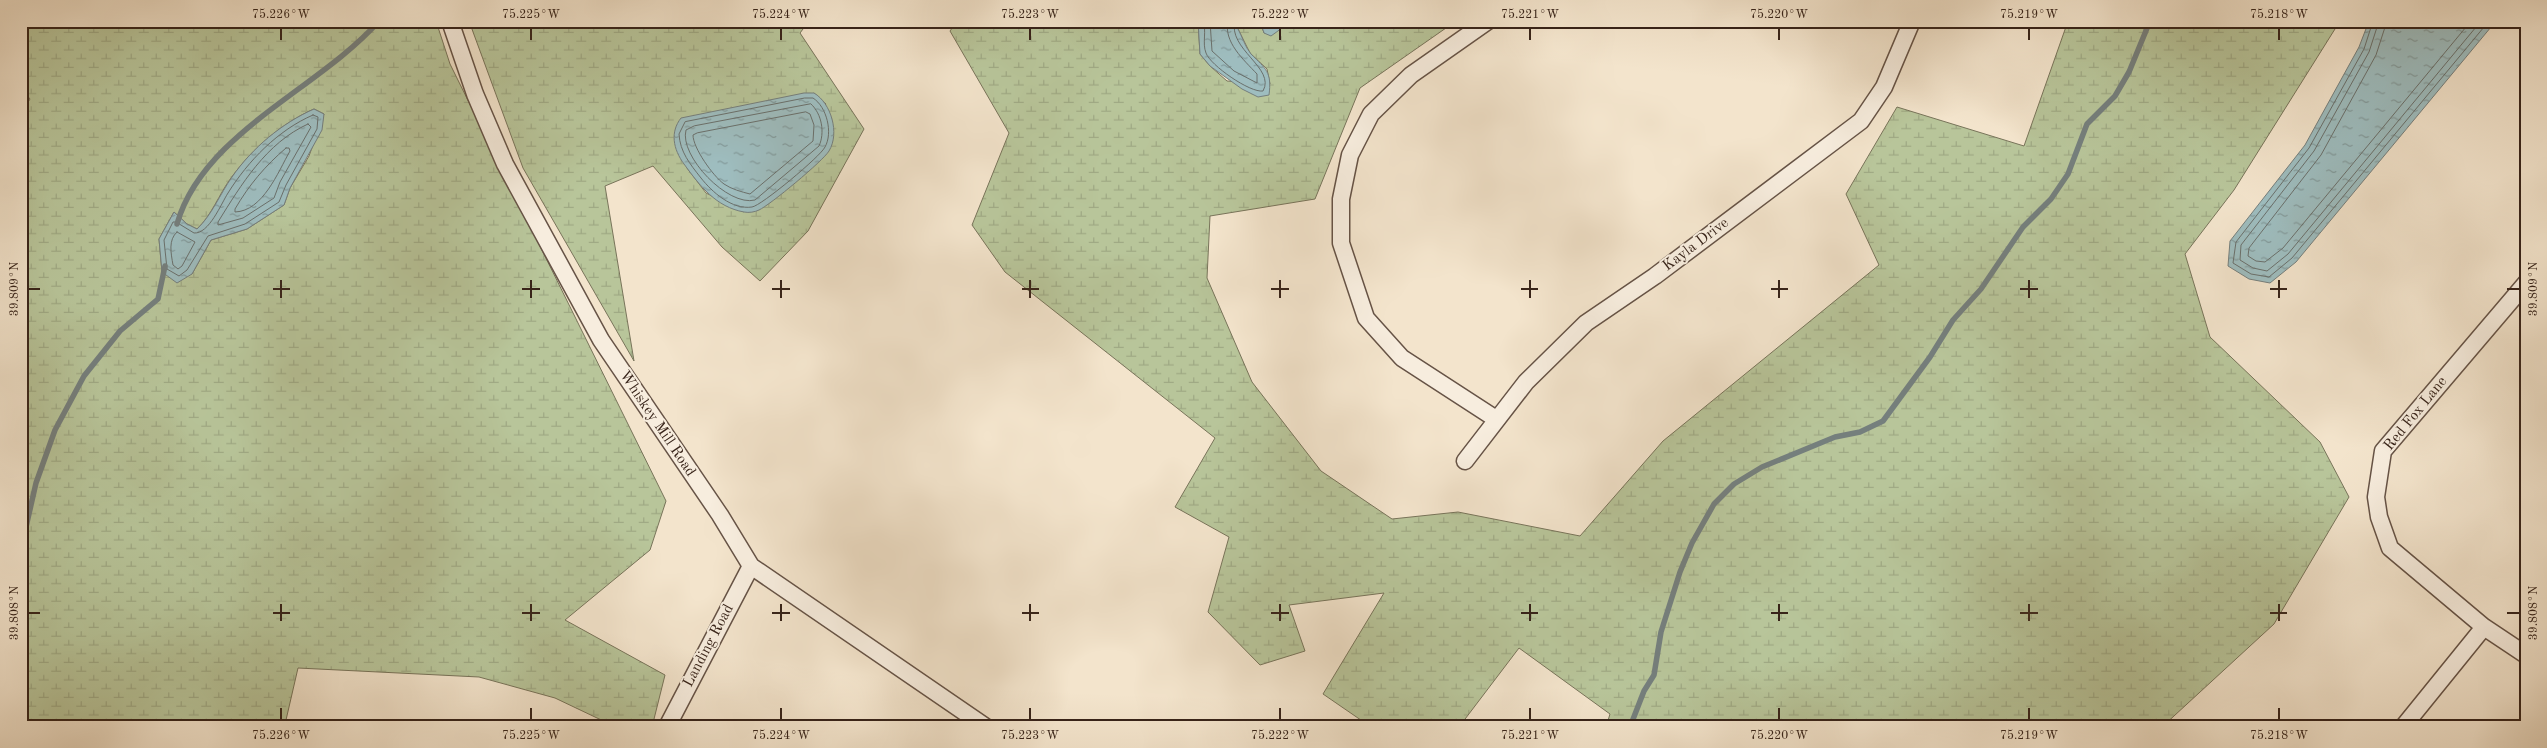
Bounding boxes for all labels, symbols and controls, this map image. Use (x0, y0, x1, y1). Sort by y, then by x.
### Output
text: 75.226°W (252, 8, 310, 21)
text: 75.225°W (502, 8, 560, 21)
text: 75.224°W (752, 8, 810, 21)
text: 75.223°W (1001, 8, 1059, 21)
text: 75.222°W (1251, 8, 1309, 21)
text: 75.221°W (1501, 8, 1559, 21)
text: 75.220°W (1750, 8, 1808, 21)
text: 75.219°W (2000, 8, 2058, 21)
text: 75.218°W (2250, 8, 2308, 21)
street label: Kayla Drive (1660, 215, 1732, 275)
text: 39.809°N (9, 262, 21, 316)
text: 39.809°N (2528, 262, 2540, 316)
street label: Whiskey Mill Road (616, 368, 698, 480)
street label: Red Fox Lane (2382, 374, 2450, 454)
text: 39.808°N (9, 586, 21, 640)
text: 39.808°N (2528, 586, 2540, 640)
street label: Landing Road (681, 602, 737, 690)
text: 75.226°W (252, 729, 310, 742)
text: 75.225°W (502, 729, 560, 742)
text: 75.224°W (752, 729, 810, 742)
text: 75.223°W (1001, 729, 1059, 742)
text: 75.222°W (1251, 729, 1309, 742)
text: 75.221°W (1501, 729, 1559, 742)
text: 75.220°W (1750, 729, 1808, 742)
text: 75.219°W (2000, 729, 2058, 742)
text: 75.218°W (2250, 729, 2308, 742)

